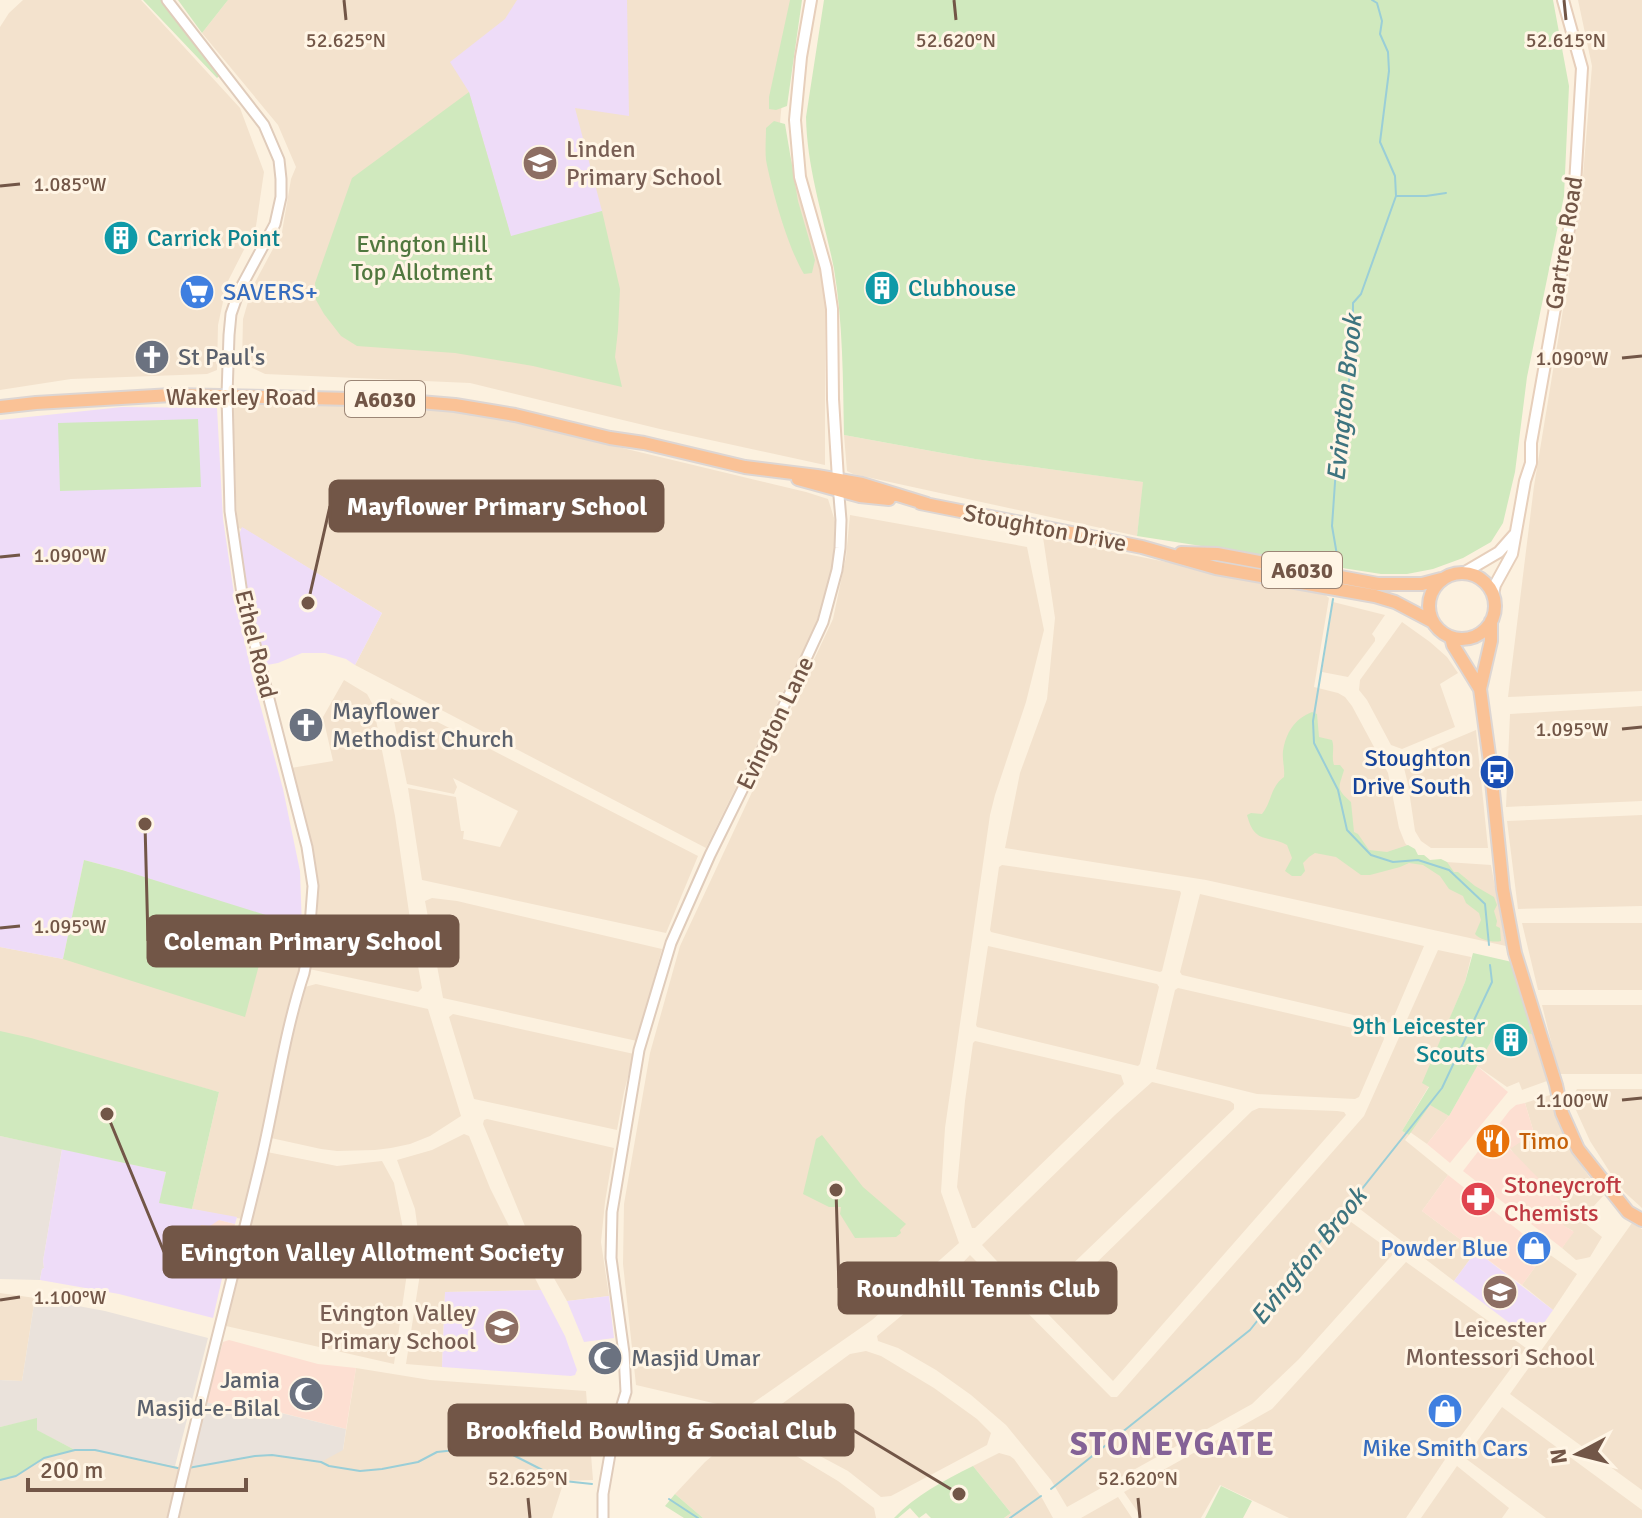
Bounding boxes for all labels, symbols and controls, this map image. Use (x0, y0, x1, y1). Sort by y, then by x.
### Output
text: 52.625°N (306, 28, 386, 53)
text: 52.620°N (916, 28, 996, 53)
text: 52.615°N (1526, 28, 1606, 53)
place label: Linden Primary School (566, 134, 722, 192)
school or university icon: Linden Primary School (521, 144, 559, 182)
text: 1.085°W (34, 172, 106, 197)
street label: Gartree Road (1539, 174, 1589, 312)
building icon: Carrick Point (102, 219, 140, 257)
place label: Carrick Point (147, 223, 280, 253)
park label: Evington Hill Top Allotment (351, 229, 493, 287)
building icon: Clubhouse (863, 269, 901, 307)
supermarket icon: SAVERS+ (178, 273, 216, 311)
place label: Clubhouse (908, 273, 1016, 303)
place label: SAVERS+ (223, 277, 318, 307)
water label: Evington Brook (1320, 311, 1370, 483)
church icon: St Paul's (133, 338, 171, 376)
place label: St Paul's (178, 342, 265, 372)
text: 1.090°W (1536, 346, 1608, 371)
road number: A6030 (345, 381, 425, 417)
street label: Wakerley Road (166, 382, 316, 412)
callout: Mayflower Primary School (330, 481, 663, 531)
text: Mayflower Primary School (347, 491, 647, 523)
street label: Stoughton Drive (961, 497, 1129, 559)
text: 1.090°W (34, 543, 106, 568)
road number: A6030 (1262, 552, 1342, 588)
street label: Ethel Road (228, 587, 284, 701)
street label: Evington Lane (730, 651, 820, 795)
place label: Mayflower Methodist Church (332, 696, 514, 754)
church icon: Mayflower Methodist Church (287, 706, 325, 744)
text: 1.095°W (1536, 717, 1608, 742)
place label: Stoughton Drive South (1352, 743, 1471, 801)
bus stop icon: Stoughton Drive South (1478, 753, 1516, 791)
text: 1.095°W (34, 914, 106, 939)
callout: Coleman Primary School (148, 916, 458, 966)
text: Coleman Primary School (164, 926, 442, 958)
place label: 9th Leicester Scouts (1352, 1011, 1485, 1069)
building icon: 9th Leicester Scouts (1492, 1021, 1530, 1059)
text: 1.100°W (1536, 1088, 1608, 1113)
restaurant icon: Timo (1474, 1122, 1512, 1160)
place label: Timo (1519, 1126, 1569, 1156)
place label: Stoneycroft Chemists (1504, 1170, 1622, 1228)
water label: Evington Brook (1244, 1180, 1375, 1332)
pharmacy icon: Stoneycroft Chemists (1459, 1180, 1497, 1218)
callout: Evington Valley Allotment Society (164, 1227, 580, 1277)
shop icon: Powder Blue (1515, 1229, 1553, 1267)
place label: Powder Blue (1380, 1233, 1508, 1263)
text: Evington Valley Allotment Society (180, 1237, 564, 1269)
callout: Roundhill Tennis Club (839, 1263, 1116, 1313)
text: Roundhill Tennis Club (856, 1273, 1100, 1305)
school or university icon: Leicester Montessori School (1481, 1273, 1519, 1311)
text: 1.100°W (34, 1285, 106, 1310)
place label: Evington Valley Primary School (319, 1298, 476, 1356)
school or university icon: Evington Valley Primary School (483, 1308, 521, 1346)
place label: Leicester Montessori School (1405, 1314, 1595, 1372)
mosque icon: Masjid Umar (586, 1339, 624, 1377)
place label: Masjid Umar (631, 1343, 761, 1373)
place label: Jamia Masjid-e-Bilal (136, 1365, 280, 1423)
mosque icon: Jamia Masjid-e-Bilal (287, 1375, 325, 1413)
shop icon: Mike Smith Cars (1426, 1392, 1464, 1430)
callout: Brookfield Bowling & Social Club (449, 1405, 853, 1455)
north arrow (1538, 1414, 1618, 1494)
text: Brookfield Bowling & Social Club (465, 1415, 837, 1447)
district label: STONEYGATE (1070, 1425, 1276, 1464)
place label: Mike Smith Cars (1362, 1433, 1528, 1463)
scale bar (28, 1442, 246, 1492)
text: N (1544, 1447, 1573, 1466)
text: 200 m (40, 1455, 103, 1485)
text: 52.625°N (488, 1466, 568, 1491)
text: 52.620°N (1098, 1466, 1178, 1491)

